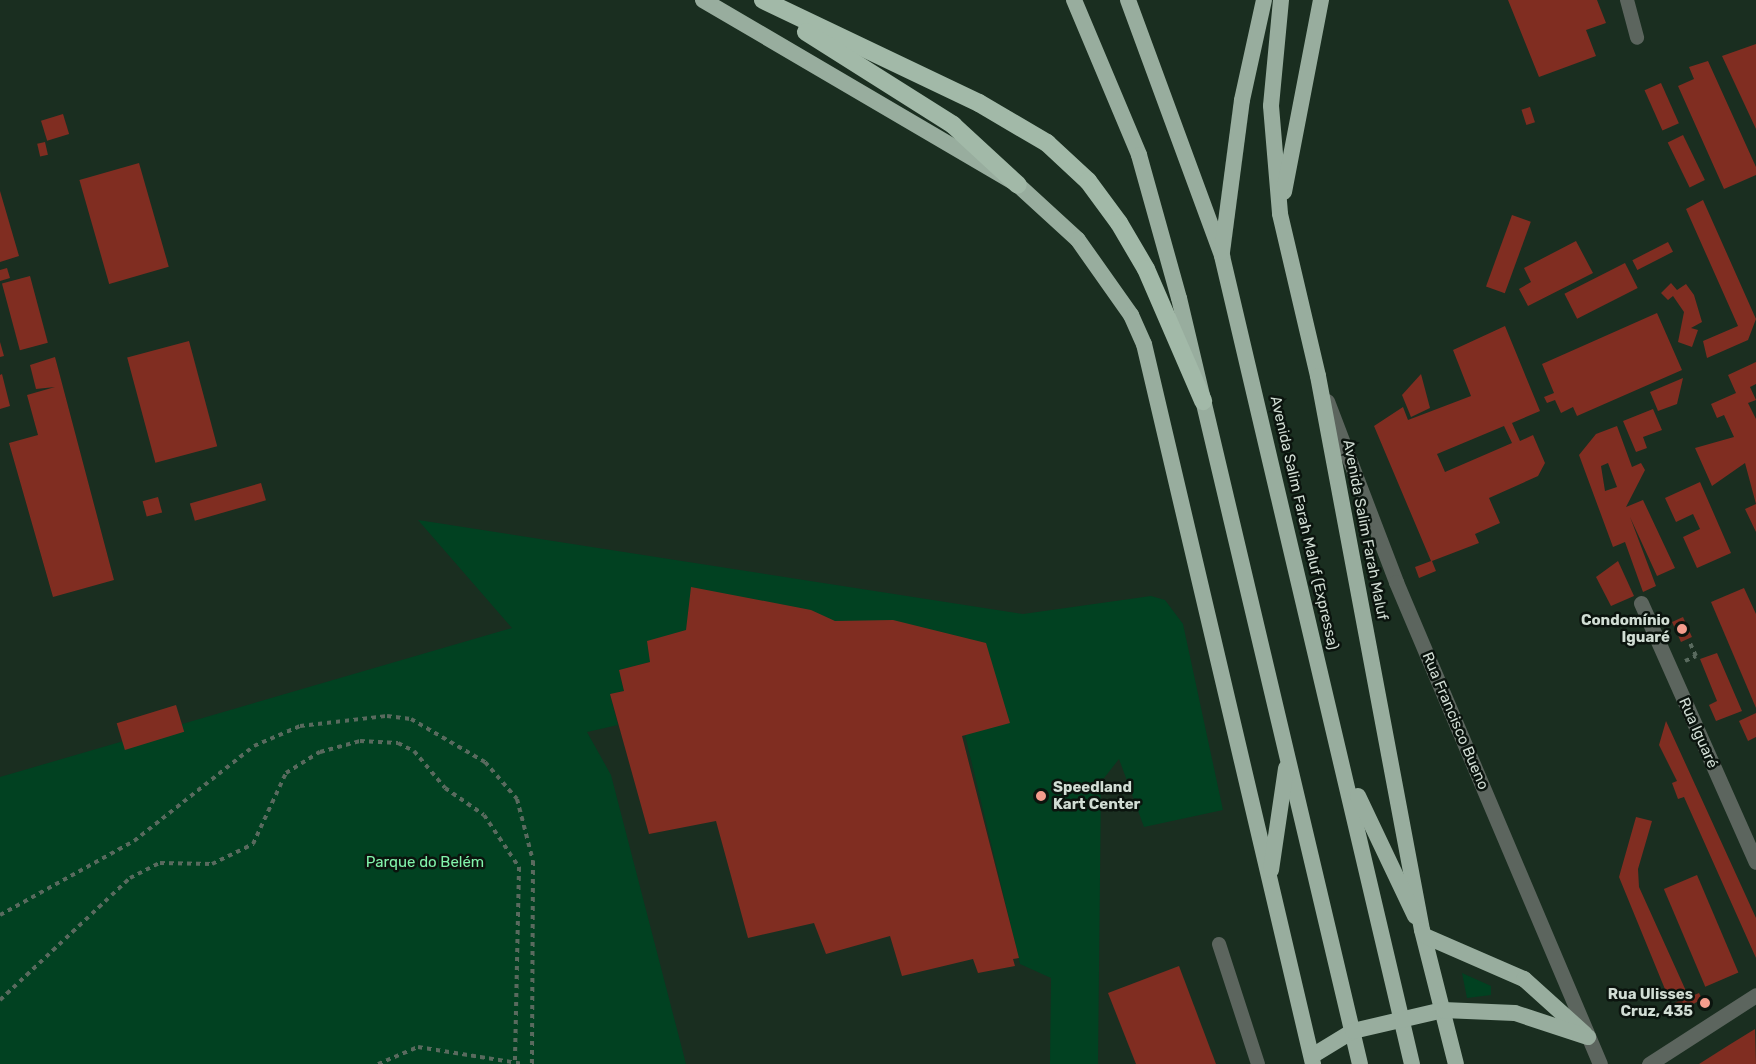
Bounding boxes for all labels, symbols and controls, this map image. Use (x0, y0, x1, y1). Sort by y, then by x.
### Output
street label: Avenida Salim Farah Maluf (Expressa) (1266, 394, 1342, 652)
street label: Avenida Salim Farah Maluf (1339, 438, 1391, 622)
place label: Condomínio Iguaré (1581, 611, 1670, 646)
marker: Condomínio Iguaré (1675, 622, 1689, 636)
street label: Rua Francisco Bueno (1418, 650, 1492, 792)
street label: Rua Iguaré (1675, 695, 1721, 771)
place label: Speedland Kart Center (1053, 778, 1140, 813)
marker: Speedland Kart Center (1034, 789, 1048, 803)
park label: Parque do Belém (366, 854, 484, 872)
place label: Rua Ulisses Cruz, 435 (1608, 985, 1693, 1020)
marker: Rua Ulisses Cruz, 435 (1698, 996, 1712, 1010)

